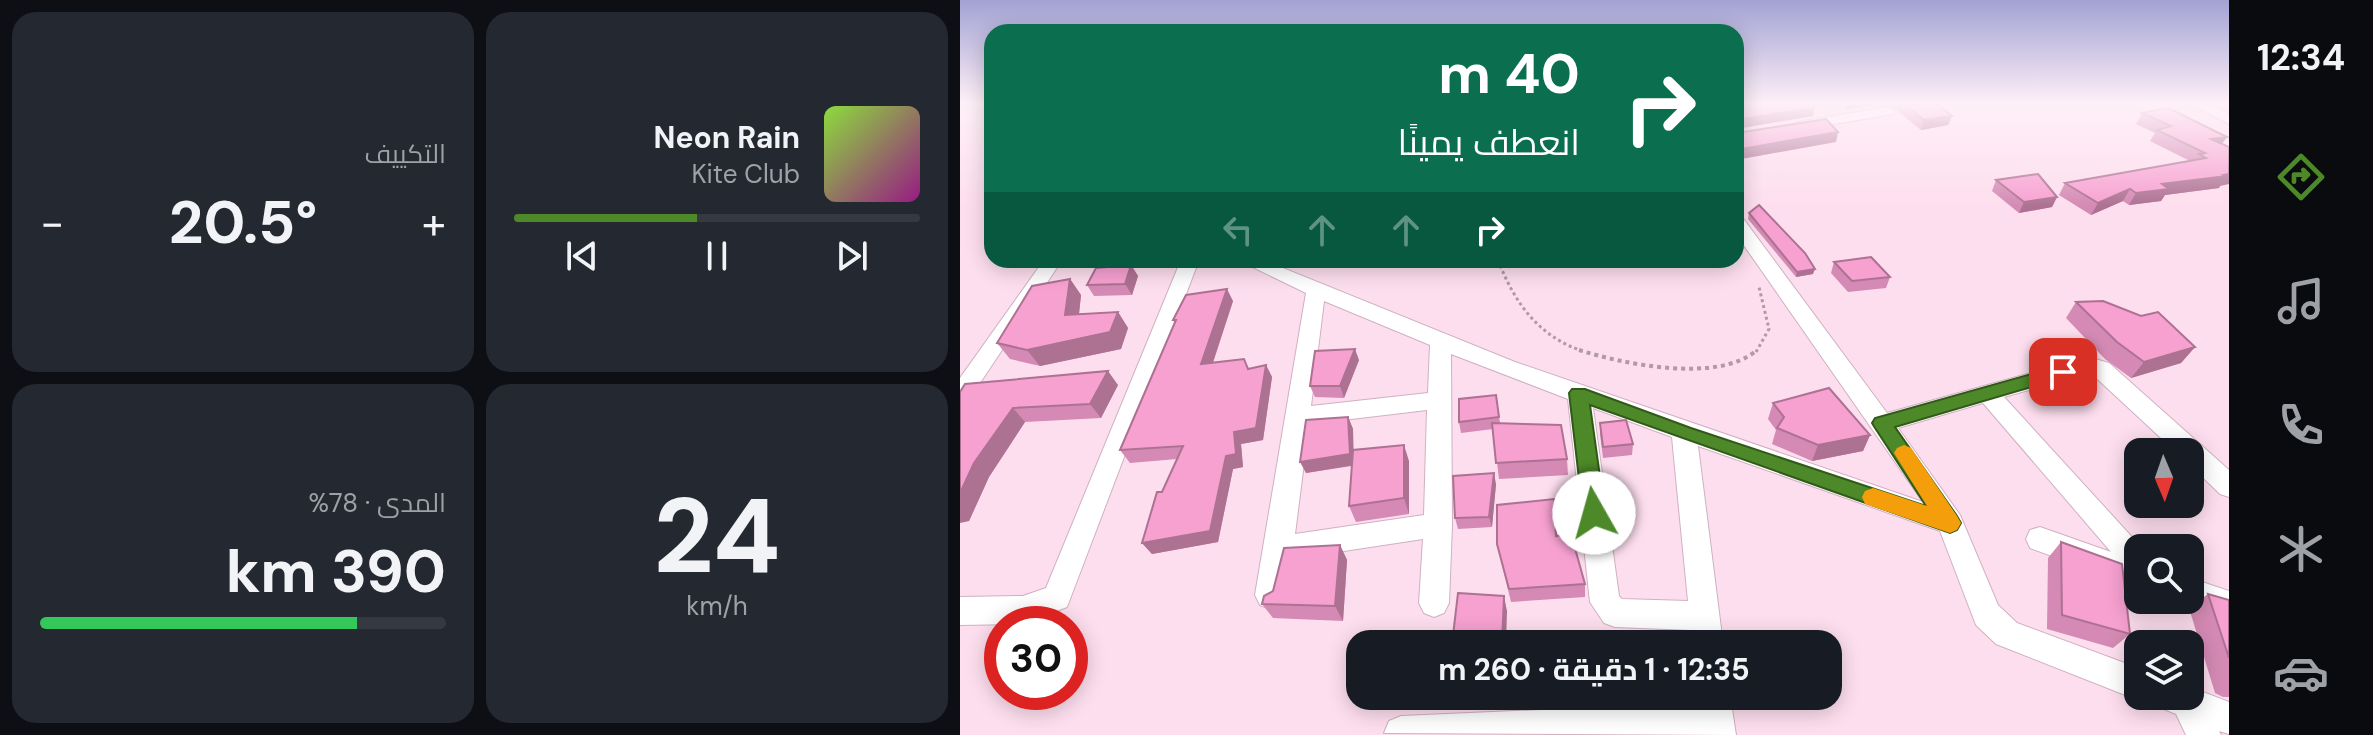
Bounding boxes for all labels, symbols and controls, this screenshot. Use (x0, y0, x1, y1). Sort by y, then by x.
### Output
text: 12:34 (2257, 34, 2345, 81)
text: 40 m (1438, 37, 1580, 110)
icon: right (1608, 56, 1712, 160)
text: Neon Rain (654, 118, 800, 157)
text: انعطف يمينًا (1398, 119, 1580, 166)
text: التكييف (364, 137, 446, 171)
icon: directions (2273, 149, 2329, 205)
text: Kite Club (691, 157, 800, 191)
text: 20.5° (169, 183, 317, 262)
text: − (40, 194, 64, 252)
text: + (422, 194, 446, 252)
icon: left (1216, 208, 1260, 252)
icon: ahead (1300, 208, 1344, 252)
icon: ahead (1384, 208, 1428, 252)
icon: right (1468, 208, 1512, 252)
icon: previous (560, 234, 604, 278)
icon: pause (695, 234, 739, 278)
icon: next (830, 234, 874, 278)
icon: music (2273, 273, 2329, 329)
pin (2029, 338, 2097, 406)
icon: arrive (2041, 350, 2085, 394)
icon: phone (2273, 397, 2329, 453)
north arrow (2124, 438, 2204, 518)
map controls (2124, 438, 2204, 710)
text: 24 (654, 469, 780, 604)
position arrow (1552, 471, 1636, 555)
text: المدى · 78% (308, 486, 446, 520)
icon: climate (2273, 521, 2329, 577)
text: 390 km (226, 532, 446, 611)
button: search (2124, 534, 2204, 614)
text: km/h (686, 589, 748, 623)
speed limit sign: 30 (984, 606, 1088, 710)
button: layers (2124, 630, 2204, 710)
icon: car (2273, 645, 2329, 701)
text: 12:35 · 1 دقيقة · 260 m (1438, 650, 1750, 689)

